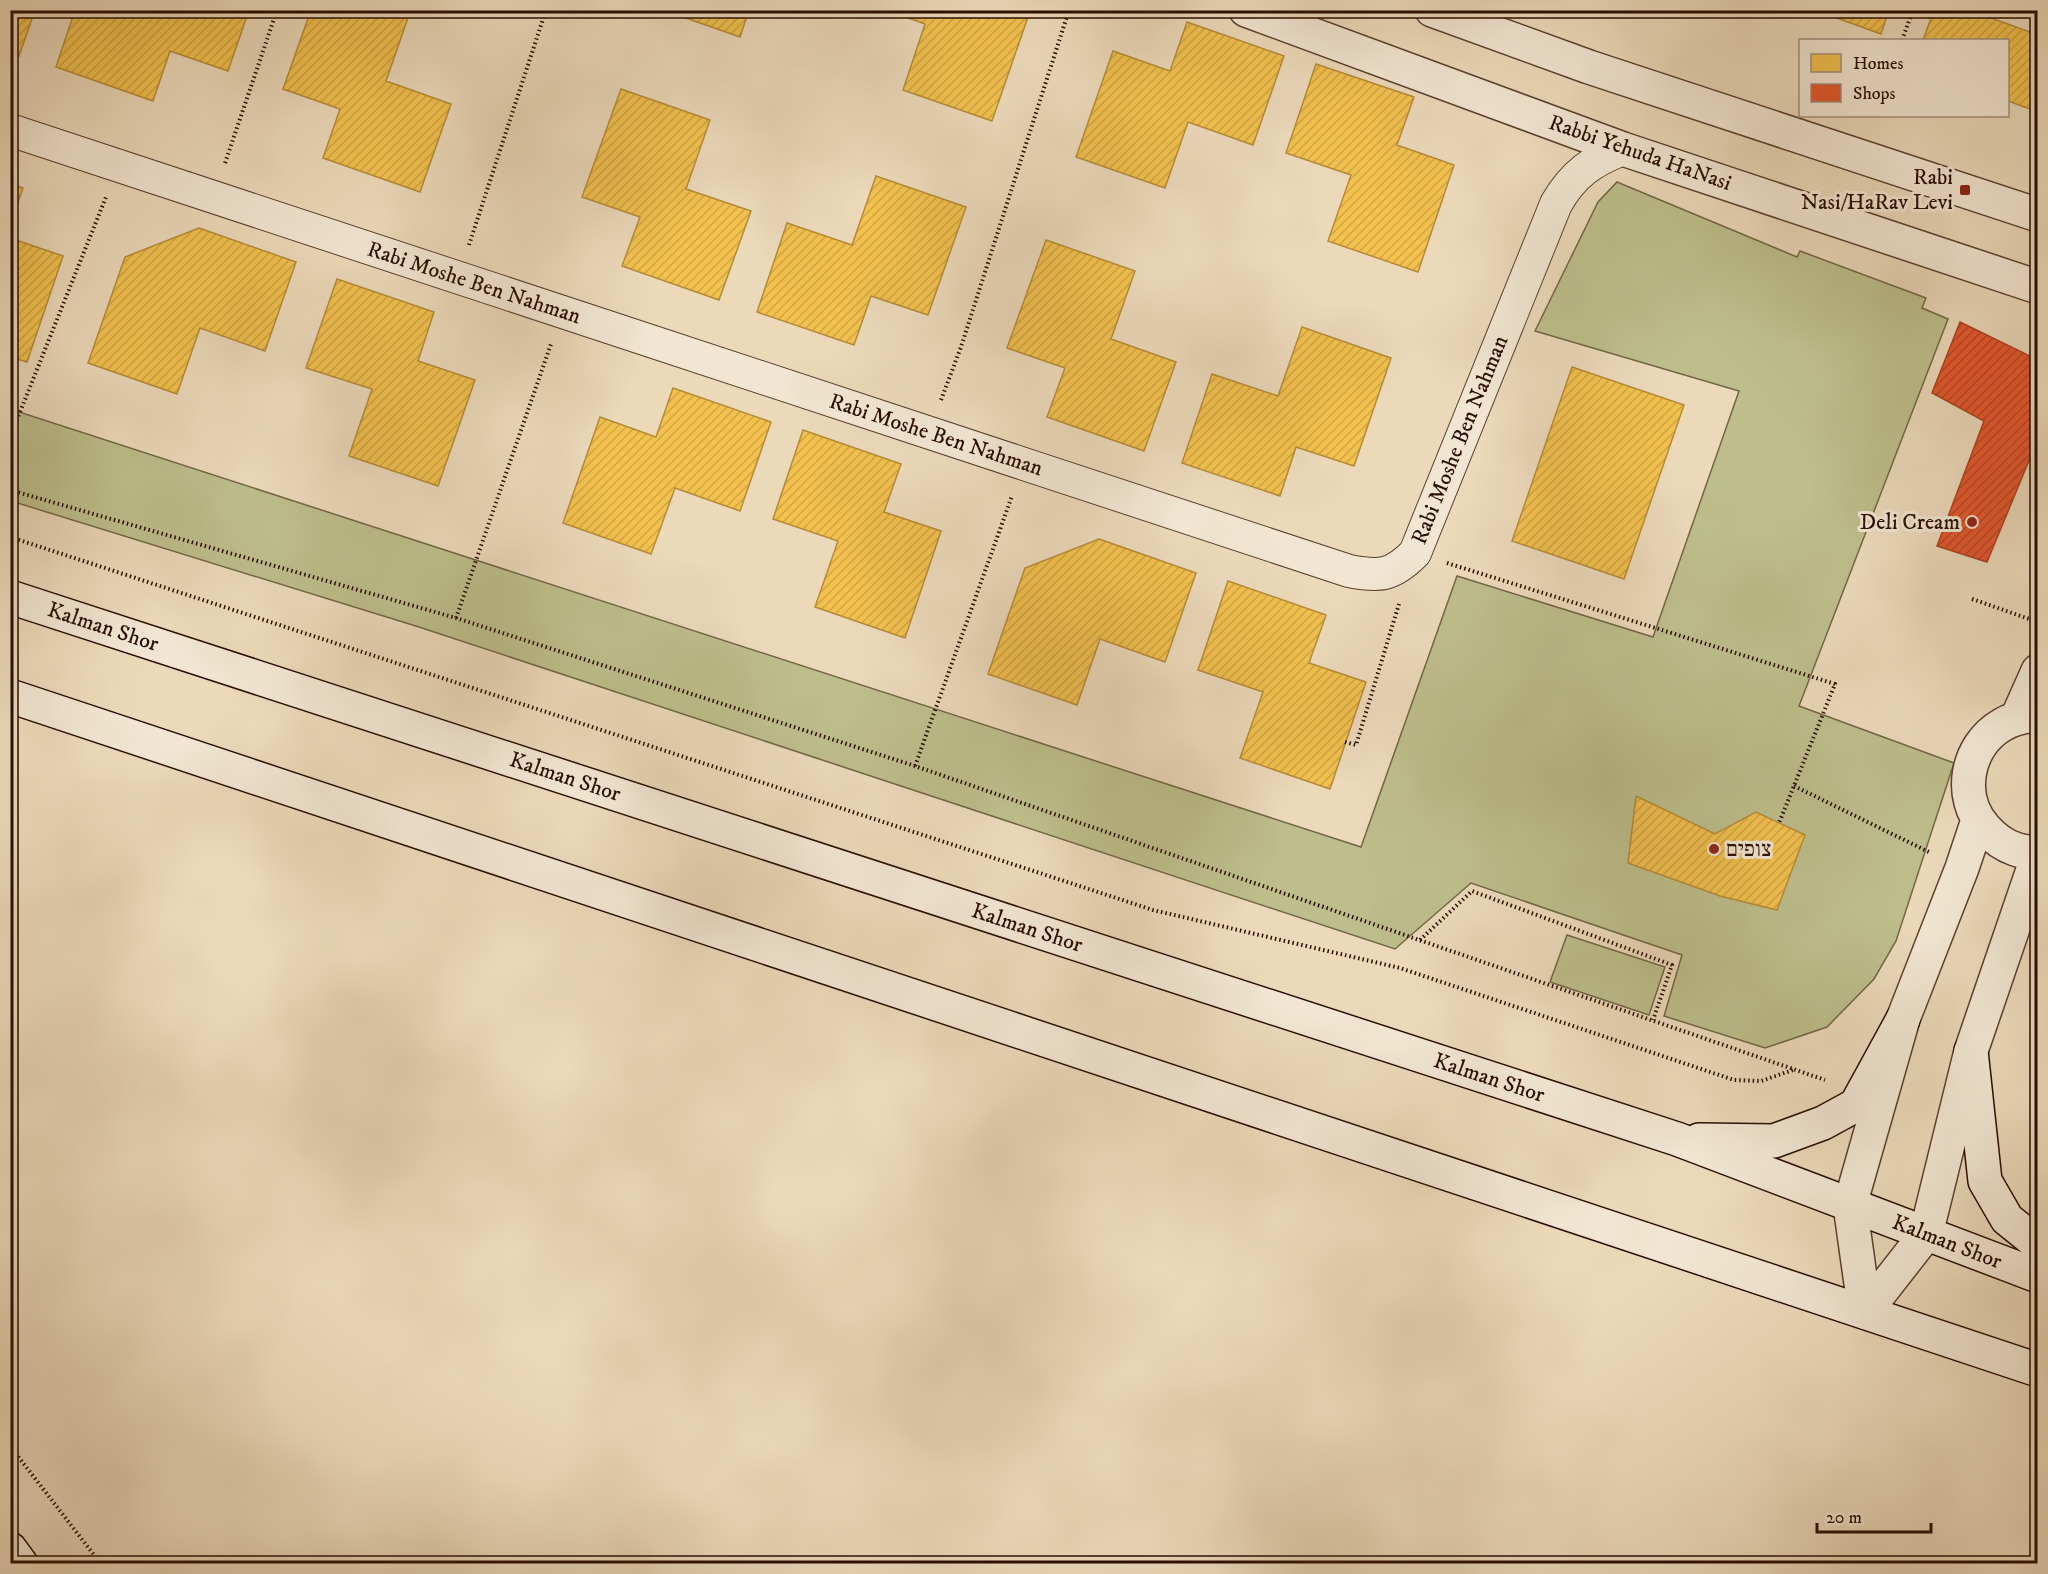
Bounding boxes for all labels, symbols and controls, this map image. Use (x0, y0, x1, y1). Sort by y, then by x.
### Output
legend (1799, 39, 2009, 117)
text: Homes (1853, 53, 1904, 75)
text: Shops (1853, 83, 1896, 105)
street label: Rabbi Yehuda HaNasi (1545, 109, 1735, 197)
place label: Rabi Nasi/HaRav Levi (1801, 164, 1953, 216)
marker: Rabi Nasi/HaRav Levi (1958, 183, 1972, 197)
street label: Rabi Moshe Ben Nahman (364, 236, 585, 330)
street label: Rabi Moshe Ben Nahman (1406, 331, 1514, 548)
street label: Rabi Moshe Ben Nahman (826, 388, 1047, 482)
place label: Deli Cream (1860, 509, 1960, 536)
marker: Deli Cream (1965, 515, 1979, 529)
street label: Kalman Shor (44, 596, 163, 658)
street label: Kalman Shor (506, 746, 625, 808)
place label: צופים (1726, 836, 1772, 863)
marker: צופים (1707, 842, 1721, 856)
street label: Kalman Shor (968, 897, 1087, 959)
street label: Kalman Shor (1430, 1047, 1549, 1109)
street label: Kalman Shor (1888, 1209, 2006, 1276)
scale bar (1817, 1496, 1931, 1534)
text: 20 m (1826, 1507, 1862, 1529)

